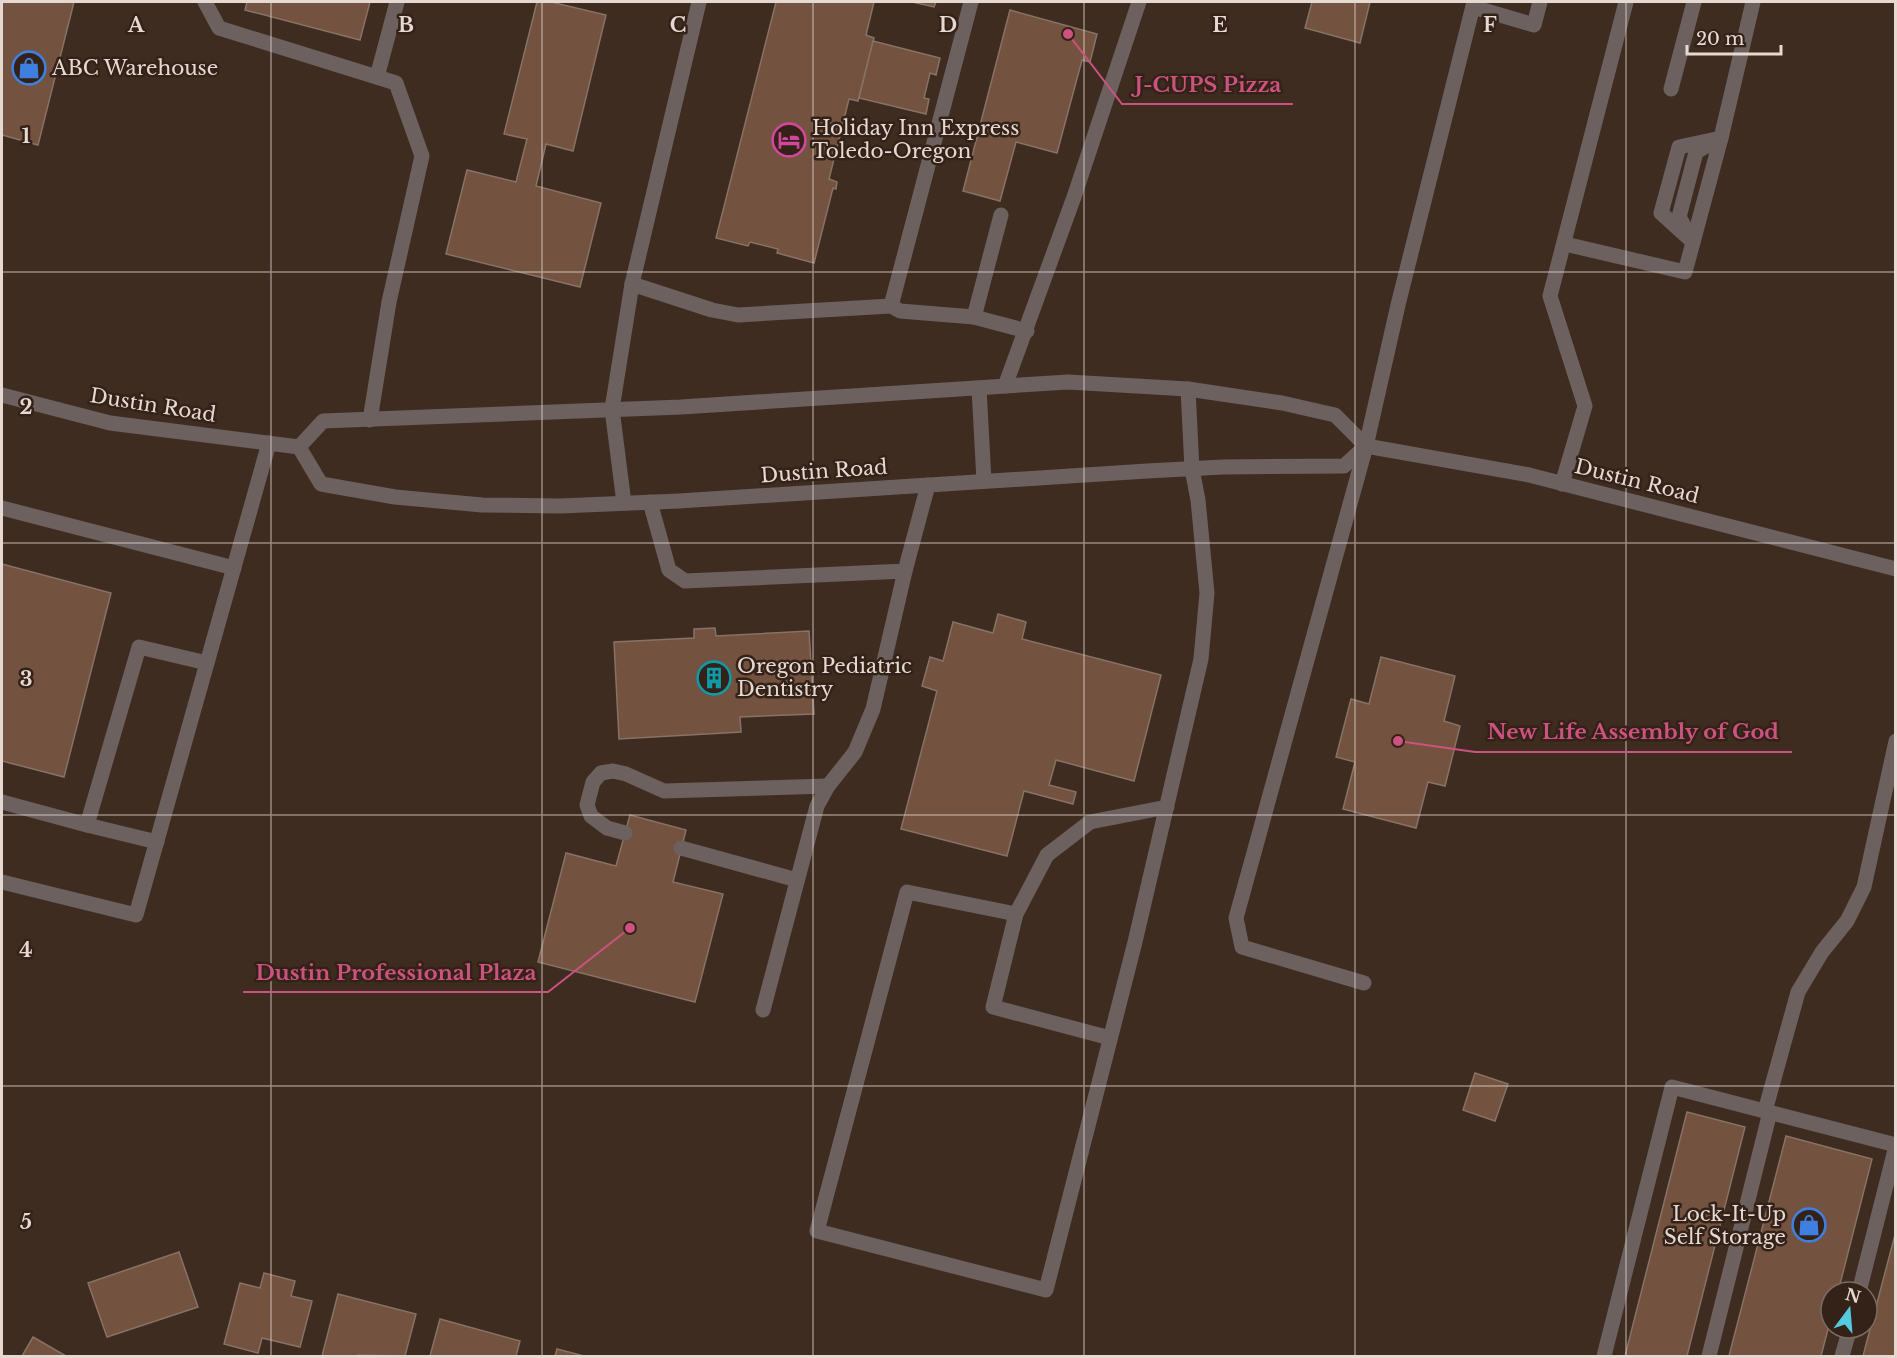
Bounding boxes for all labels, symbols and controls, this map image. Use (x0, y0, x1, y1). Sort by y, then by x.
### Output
text: A (127, 13, 145, 37)
text: B (398, 13, 414, 37)
text: C (670, 13, 686, 37)
text: D (939, 13, 957, 37)
text: E (1212, 13, 1228, 37)
text: F (1483, 13, 1497, 37)
scale bar (1687, 18, 1782, 56)
text: 20 m (1696, 28, 1744, 50)
shop icon: ABC Warehouse (11, 50, 47, 86)
place label: ABC Warehouse (51, 56, 218, 80)
callout: J-CUPS Pizza (1122, 65, 1293, 104)
text: J-CUPS Pizza (1131, 72, 1281, 98)
place label: Holiday Inn Express Toledo-Oregon (812, 116, 1019, 163)
hotel icon: Holiday Inn Express Toledo-Oregon (771, 122, 807, 158)
text: 1 (22, 124, 31, 148)
street label: Dustin Road (88, 383, 218, 427)
text: 2 (19, 395, 33, 419)
street label: Dustin Road (1572, 454, 1702, 508)
street label: Dustin Road (760, 455, 888, 487)
place label: Oregon Pediatric Dentistry (737, 654, 912, 701)
building icon: Oregon Pediatric Dentistry (696, 660, 732, 696)
text: 3 (20, 667, 32, 691)
callout: New Life Assembly of God (1475, 713, 1792, 752)
text: New Life Assembly of God (1487, 719, 1779, 745)
text: 4 (19, 938, 33, 962)
callout: Dustin Professional Plaza (243, 953, 548, 992)
text: Dustin Professional Plaza (256, 960, 536, 986)
place label: Lock-It-Up Self Storage (1664, 1202, 1786, 1249)
shop icon: Lock-It-Up Self Storage (1791, 1207, 1827, 1243)
text: 5 (20, 1210, 32, 1234)
north arrow (1819, 1280, 1879, 1340)
text: N (1843, 1284, 1863, 1307)

